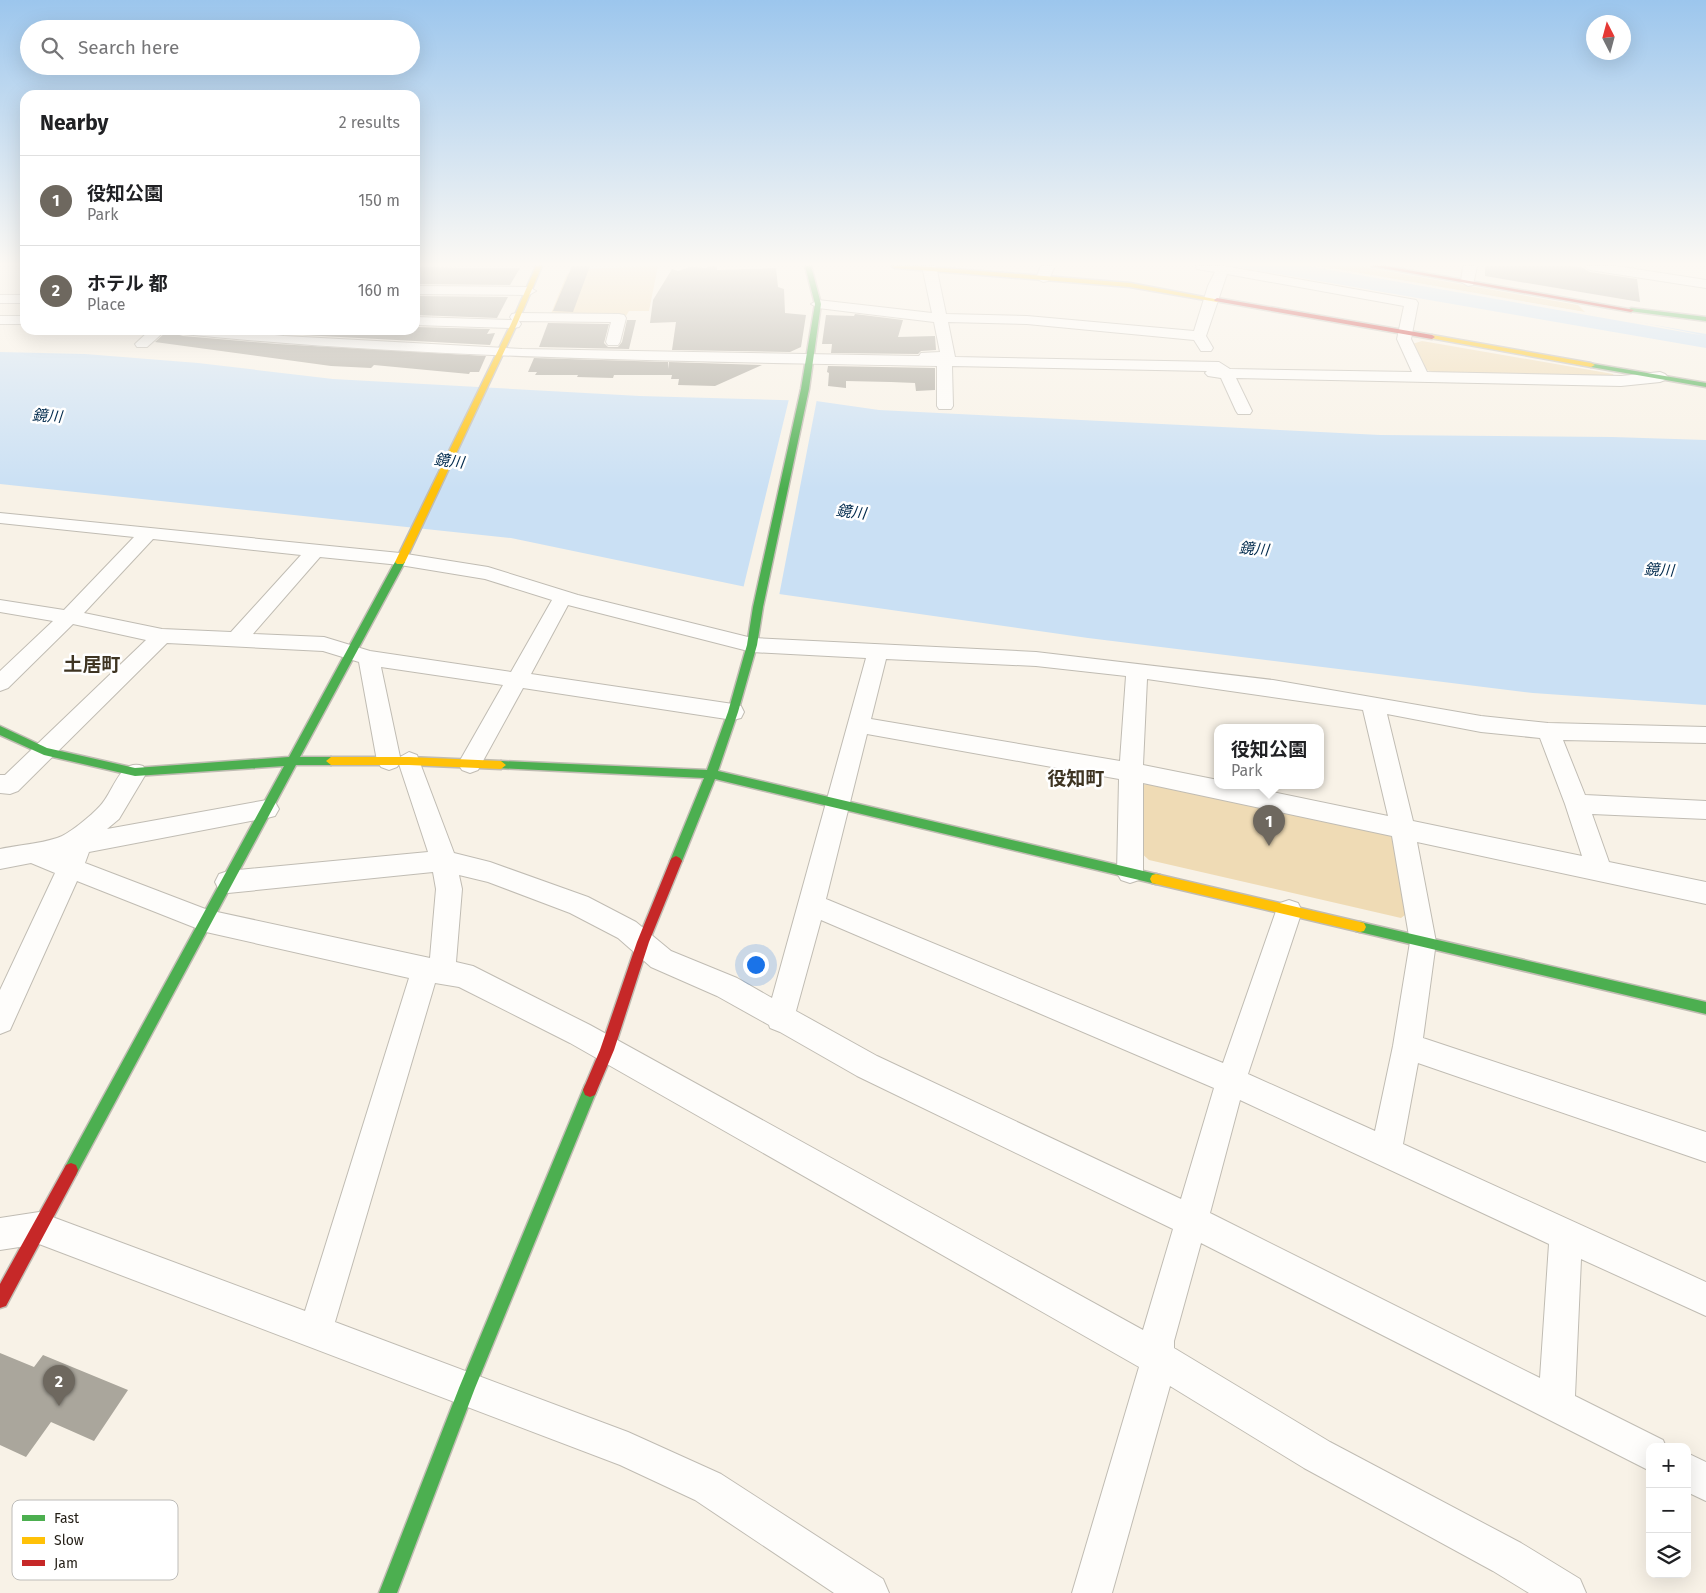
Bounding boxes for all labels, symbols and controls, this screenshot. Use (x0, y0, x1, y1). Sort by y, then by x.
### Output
north arrow (1586, 15, 1631, 60)
search box (20, 20, 420, 75)
icon: search (38, 34, 66, 62)
text: Search here (78, 36, 179, 59)
text: Nearby (40, 110, 108, 136)
text: 2 results (339, 113, 400, 132)
text: 役知公園 (87, 182, 163, 205)
text: 1 (52, 191, 60, 210)
text: 150 m (358, 191, 400, 210)
text: Park (87, 205, 119, 224)
text: ホテル 都 (87, 272, 168, 295)
text: 2 (52, 281, 60, 300)
text: 160 m (358, 281, 400, 300)
text: Place (87, 295, 126, 314)
water label: 鏡川 (31, 406, 65, 426)
water label: 鏡川 (433, 450, 467, 472)
water label: 鏡川 (835, 501, 869, 523)
water label: 鏡川 (1238, 539, 1272, 559)
water label: 鏡川 (1644, 560, 1676, 580)
district label: 土居町 (63, 653, 121, 676)
popup (1214, 724, 1324, 789)
text: 役知公園 (1231, 738, 1307, 761)
text: Park (1231, 761, 1262, 780)
district label: 役知町 (1047, 767, 1105, 790)
pin: 1 (1253, 805, 1285, 846)
your location (743, 952, 769, 978)
pin: 2 (43, 1365, 75, 1406)
map controls (1646, 1443, 1691, 1578)
button: + (1646, 1443, 1691, 1488)
button: − (1646, 1488, 1691, 1533)
legend (12, 1500, 178, 1580)
text: Fast (54, 1510, 80, 1527)
text: Slow (54, 1532, 84, 1549)
button: layers (1646, 1533, 1691, 1578)
text: Jam (54, 1555, 78, 1572)

